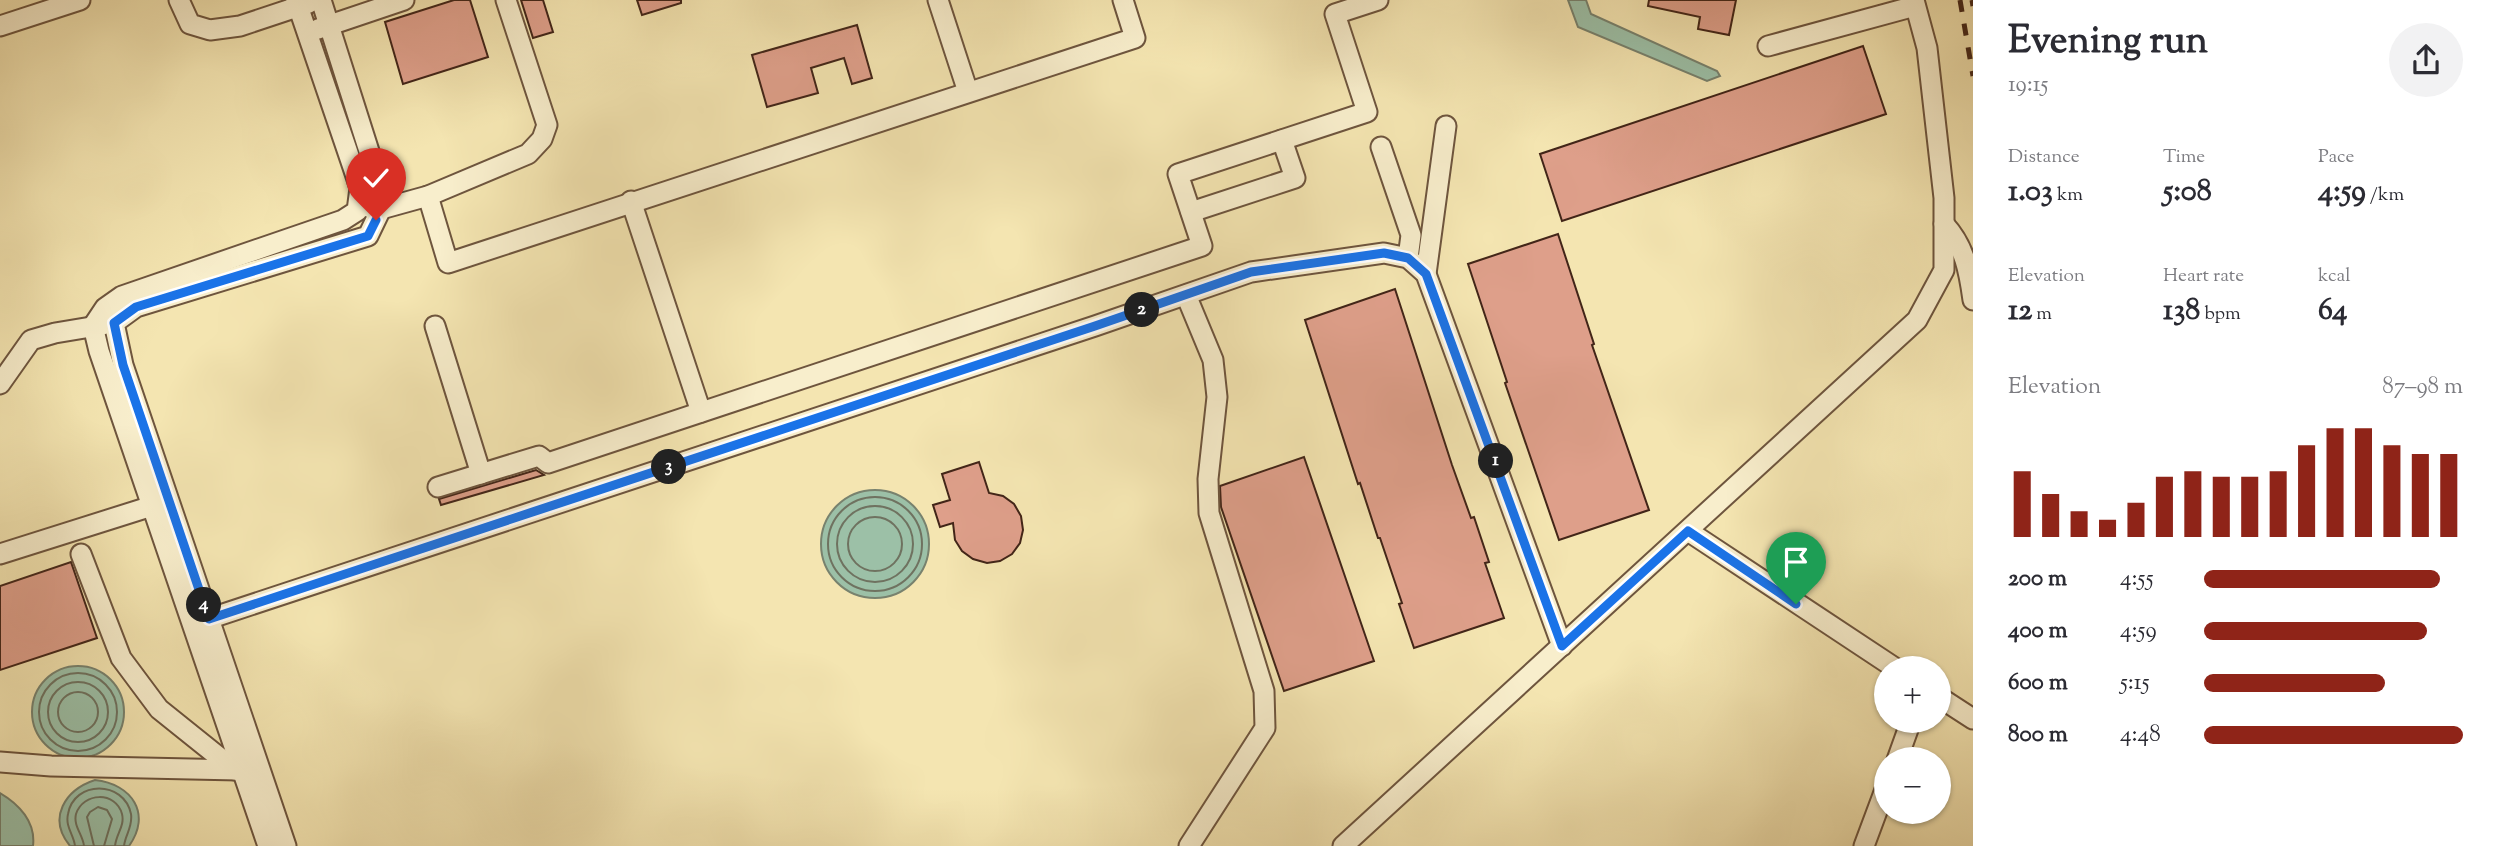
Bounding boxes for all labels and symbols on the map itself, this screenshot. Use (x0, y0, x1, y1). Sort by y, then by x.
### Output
pin (346, 148, 406, 220)
pin: 2 (1124, 292, 1160, 328)
pin: 1 (1478, 444, 1514, 478)
pin: 3 (652, 449, 686, 484)
pin (1766, 532, 1826, 604)
pin: 4 (186, 588, 222, 622)

